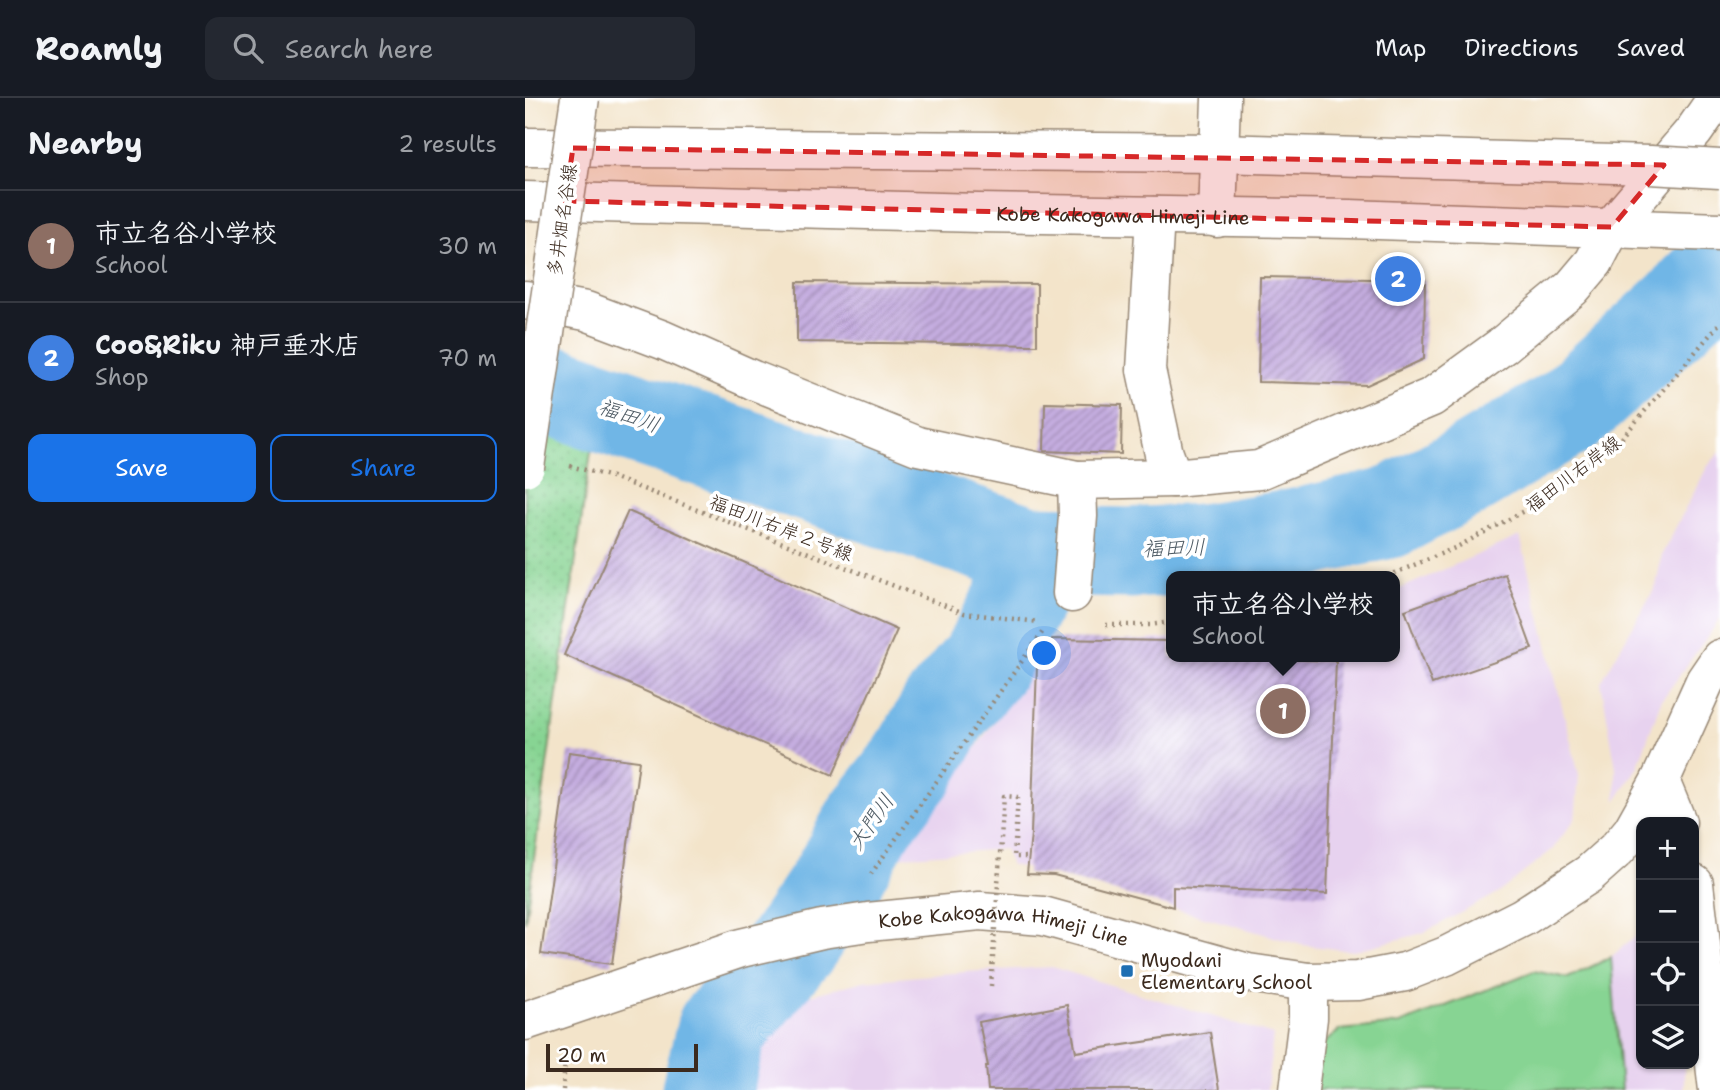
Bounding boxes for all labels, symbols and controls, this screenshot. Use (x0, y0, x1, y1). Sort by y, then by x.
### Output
search box (205, 17, 695, 80)
text: Roamly (35, 26, 163, 71)
icon: search (229, 29, 267, 67)
text: Search here (285, 31, 433, 66)
text: Map (1375, 32, 1426, 64)
text: Directions (1464, 32, 1579, 64)
text: Saved (1617, 32, 1685, 64)
text: Nearby (28, 123, 143, 164)
text: 2 results (398, 129, 497, 159)
street label: 多井畑名谷線 (542, 162, 582, 278)
street label: Kobe Kakogawa Himeji Line (996, 201, 1250, 230)
text: 市立名谷小学校 (95, 215, 277, 250)
text: 1 (46, 231, 56, 261)
text: 30 m (438, 231, 497, 261)
text: School (95, 250, 167, 280)
pin: 2 (1375, 253, 1421, 305)
text: Coo&Riku 神戸垂水店 (95, 327, 361, 362)
text: 2 (43, 343, 59, 373)
text: 70 m (438, 343, 497, 373)
text: Shop (95, 362, 149, 392)
water label: 福田川 (595, 393, 663, 439)
street label: 福田川右岸線 (1520, 430, 1626, 518)
button: Save (28, 434, 256, 502)
button: Share (270, 434, 497, 502)
street label: 福田川右岸２号線 (706, 489, 856, 567)
water label: 福田川 (1142, 533, 1206, 563)
popup (1166, 571, 1400, 662)
text: 市立名谷小学校 (1192, 586, 1374, 621)
text: School (1192, 621, 1264, 651)
your location (1027, 636, 1061, 670)
pin: 1 (1260, 685, 1306, 737)
water label: 大門川 (841, 788, 901, 856)
map controls (1636, 817, 1699, 1069)
button: + (1636, 817, 1699, 880)
button: − (1636, 880, 1699, 943)
street label: Kobe Kakogawa Himeji Line (877, 898, 1131, 952)
button: locate (1636, 943, 1699, 1006)
place label: Myodani Elementary School (1141, 948, 1312, 995)
marker: Myodani Elementary School (1119, 963, 1135, 979)
button: layers (1636, 1006, 1699, 1069)
scale bar (546, 1041, 698, 1073)
text: 20 m (557, 1043, 606, 1068)

